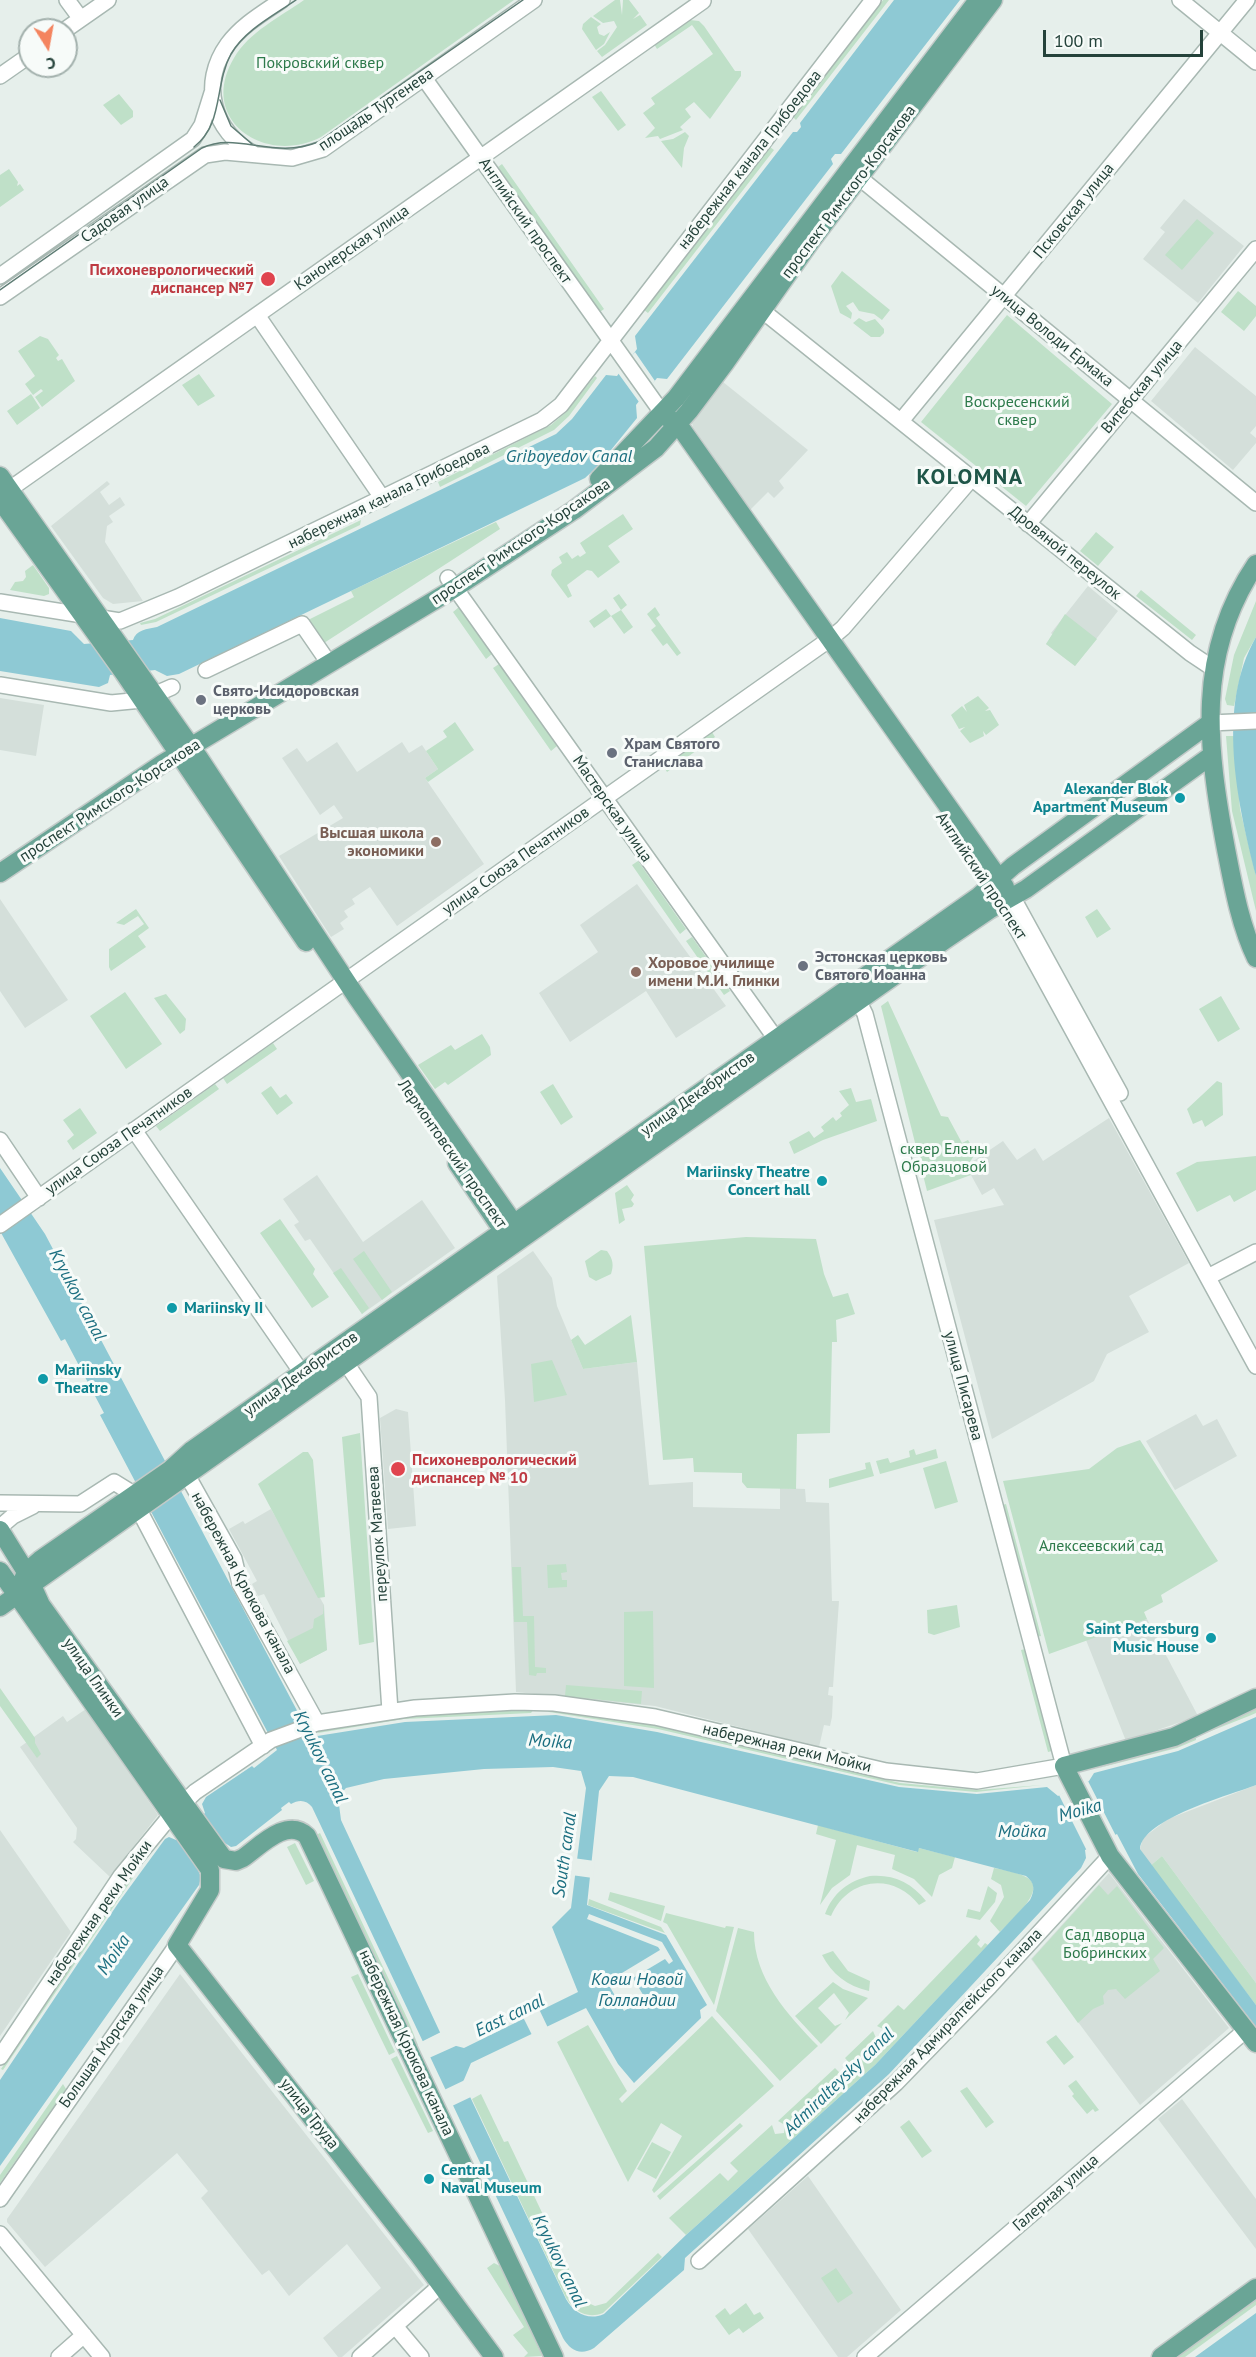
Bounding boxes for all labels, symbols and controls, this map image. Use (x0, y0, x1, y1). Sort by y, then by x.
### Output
north arrow (18, 18, 78, 78)
scale bar (1046, 18, 1206, 56)
text: 100 m (1054, 29, 1103, 52)
text: С (45, 53, 57, 74)
park label: Покровский сквер (256, 53, 384, 73)
street label: площадь Тургенева (315, 64, 437, 156)
street label: набережная канала Грибоедова (674, 67, 826, 253)
street label: проспект Римского-Корсакова (778, 102, 920, 282)
street label: Английский проспект (474, 154, 576, 288)
street label: Псковская улица (1030, 159, 1118, 263)
street label: Садовая улица (77, 173, 173, 247)
street label: Канонерская улица (291, 201, 413, 295)
place label: Психоневрологический диспансер №7 (89, 260, 254, 298)
marker: Психоневрологический диспансер №7 (259, 270, 277, 288)
street label: улица Володи Ермака (987, 281, 1117, 391)
street label: Витебская улица (1097, 336, 1187, 438)
park label: Воскресенский сквер (964, 392, 1070, 430)
street label: набережная канала Грибоедова (285, 439, 493, 553)
water label: Griboyedov Canal (506, 446, 632, 468)
district label: KOLOMNA (916, 465, 1024, 491)
street label: проспект Римского-Корсакова (428, 475, 614, 609)
street label: Дровяной переулок (1005, 502, 1125, 604)
place label: Свято-Исидоровская церковь (213, 681, 359, 719)
marker: Свято-Исидоровская церковь (194, 693, 208, 707)
place label: Храм Святого Станислава (624, 734, 720, 772)
street label: проспект Римского-Корсакова (16, 735, 204, 867)
marker: Храм Святого Станислава (605, 746, 619, 760)
street label: Мастерская улица (568, 752, 656, 866)
place label: Alexander Blok Apartment Museum (1033, 779, 1168, 817)
marker: Alexander Blok Apartment Museum (1173, 791, 1187, 805)
street label: улица Союза Печатников (439, 803, 593, 919)
street label: Английский проспект (931, 809, 1031, 943)
place label: Высшая школа экономики (320, 823, 424, 861)
marker: Высшая школа экономики (429, 835, 443, 849)
place label: Эстонская церковь Святого Иоанна (815, 947, 947, 985)
place label: Хоровое училище имени М.И. Глинки (648, 953, 780, 991)
marker: Эстонская церковь Святого Иоанна (796, 959, 810, 973)
marker: Хоровое училище имени М.И. Глинки (629, 965, 643, 979)
street label: улица Декабристов (637, 1048, 759, 1140)
street label: Лермонтовский проспект (393, 1076, 511, 1232)
street label: улица Союза Печатников (42, 1083, 196, 1199)
park label: сквер Елены Образцовой (900, 1139, 988, 1177)
place label: Mariinsky Theatre Concert hall (687, 1162, 810, 1200)
marker: Mariinsky Theatre Concert hall (815, 1174, 829, 1188)
water label: Kryukov canal (44, 1245, 110, 1345)
place label: Mariinsky II (184, 1298, 263, 1318)
marker: Mariinsky II (165, 1301, 179, 1315)
street label: улица Декабристов (240, 1328, 362, 1420)
street label: улица Писарева (939, 1329, 987, 1443)
place label: Mariinsky Theatre (55, 1360, 121, 1398)
marker: Mariinsky Theatre (36, 1372, 50, 1386)
place label: Психоневрологический диспансер № 10 (412, 1450, 577, 1488)
marker: Психоневрологический диспансер № 10 (389, 1460, 407, 1478)
street label: переулок Матвеева (364, 1466, 392, 1602)
street label: набережная Крюкова канала (187, 1489, 299, 1677)
park label: Алексеевский сад (1039, 1536, 1163, 1556)
place label: Saint Petersburg Music House (1086, 1619, 1199, 1657)
marker: Saint Petersburg Music House (1204, 1631, 1218, 1645)
street label: улица Глинки (59, 1635, 127, 1721)
water label: Kryukov canal (288, 1707, 352, 1807)
street label: набережная реки Мойки (701, 1719, 873, 1777)
water label: Moika (528, 1730, 572, 1754)
water label: Moika (1056, 1795, 1104, 1827)
water label: South canal (548, 1811, 582, 1899)
water label: Мойка (998, 1821, 1046, 1843)
street label: набережная реки Мойки (42, 1837, 156, 1989)
street label: набережная Адмиралтейского канала (850, 1925, 1046, 2127)
park label: Сад дворца Бобринских (1063, 1925, 1147, 1963)
water label: Moika (93, 1931, 135, 1979)
street label: набережная Крюкова канала (354, 1947, 458, 2139)
street label: Большая Морская улица (55, 1962, 169, 2112)
water label: Ковш Новой Голландии (591, 1969, 683, 2012)
water label: East canal (472, 1990, 548, 2042)
water label: Admiralteysky canal (779, 2024, 899, 2140)
street label: улица Труда (275, 2075, 343, 2153)
street label: Галерная улица (1009, 2151, 1103, 2235)
place label: Central Naval Museum (441, 2160, 542, 2198)
marker: Central Naval Museum (422, 2172, 436, 2186)
water label: Kryukov canal (527, 2211, 591, 2311)

